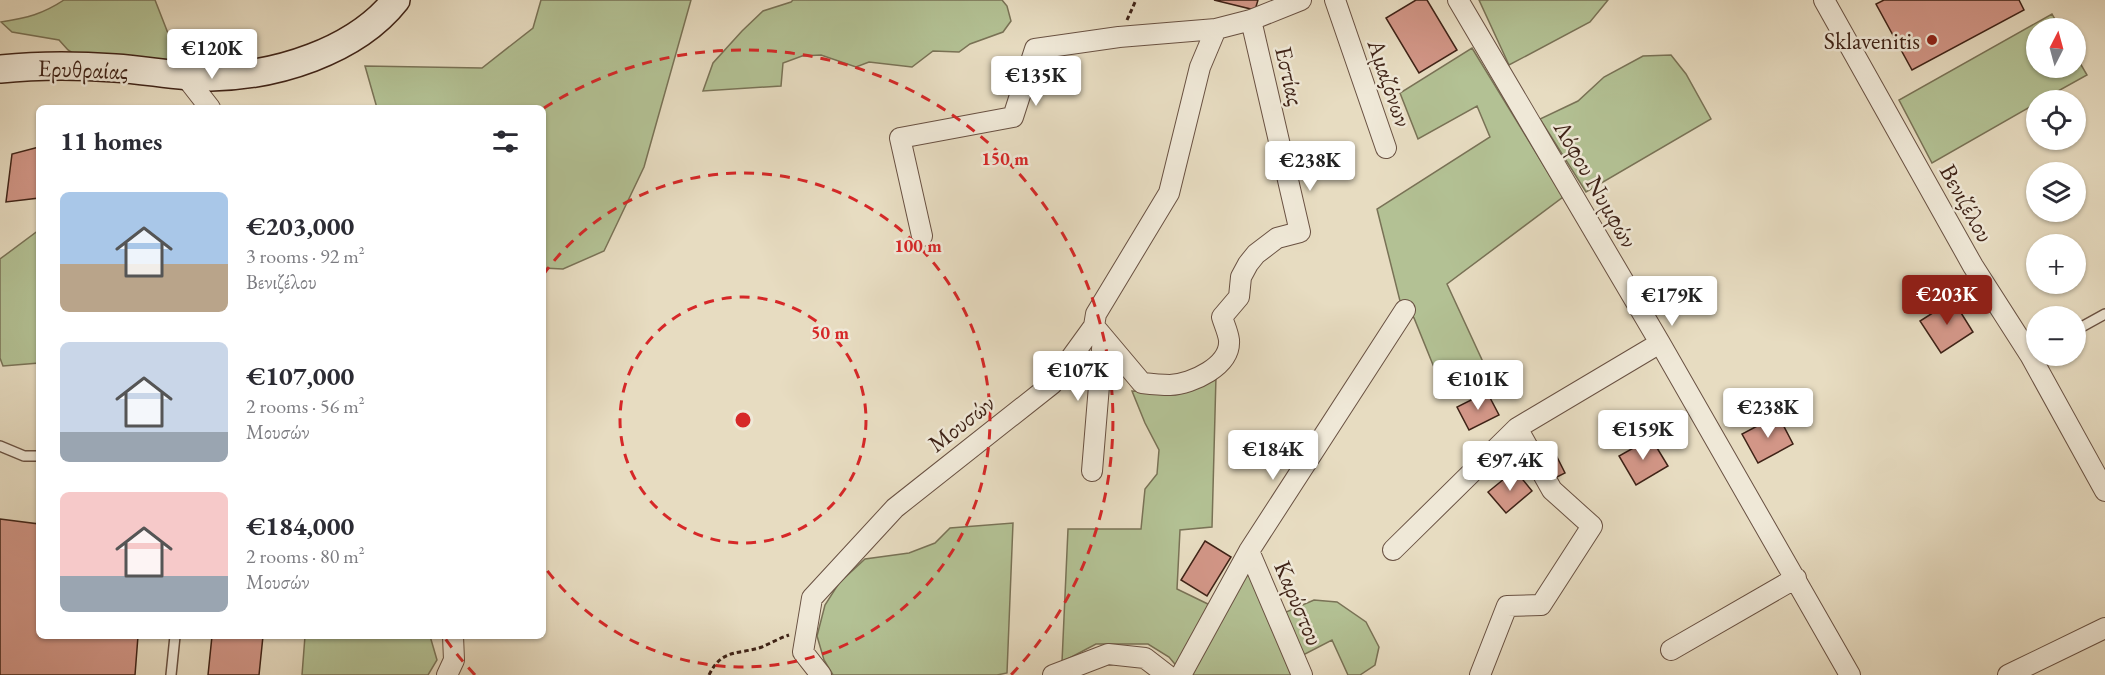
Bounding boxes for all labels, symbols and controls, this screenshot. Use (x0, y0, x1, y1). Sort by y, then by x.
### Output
north arrow (2026, 18, 2086, 78)
map controls (2026, 18, 2086, 366)
place label: Sklavenitis (1824, 25, 1920, 56)
pin: €120K (170, 29, 254, 80)
marker: Sklavenitis (1925, 33, 1939, 47)
street label: Αμαζόνων (1360, 34, 1419, 131)
text: €120K (181, 35, 243, 61)
street label: Εστίας (1268, 43, 1312, 109)
street label: Ερυθραίας (37, 52, 129, 86)
pin: €135K (994, 56, 1078, 107)
text: €135K (1005, 62, 1067, 88)
button: locate (2026, 90, 2086, 150)
street label: Λόφου Νυμφών (1546, 114, 1645, 253)
text: 11 homes (60, 124, 162, 158)
icon: filters (489, 125, 522, 158)
pin: €238K (1268, 141, 1352, 192)
text: 150 m (981, 147, 1029, 170)
text: €238K (1279, 147, 1341, 173)
street label: Βενιζέλου (1933, 158, 2001, 248)
button: layers (2026, 162, 2086, 222)
text: €203,000 (246, 209, 354, 243)
icon: home (108, 216, 180, 288)
text: 100 m (894, 234, 942, 257)
button: + (2026, 234, 2086, 294)
text: 3 rooms · 92 m² (246, 243, 365, 269)
text: Βενιζέλου (246, 269, 317, 295)
pin: €203K (1905, 275, 1989, 326)
pin: €179K (1630, 276, 1714, 327)
text: €203K (1916, 281, 1978, 307)
text: €179K (1641, 282, 1703, 308)
button: − (2026, 306, 2086, 366)
text: 50 m (811, 321, 849, 344)
pin: €107K (1036, 351, 1120, 402)
text: €107K (1047, 357, 1109, 383)
text: €107,000 (246, 359, 354, 393)
pin: €101K (1436, 360, 1520, 411)
icon: home (108, 366, 180, 438)
text: €101K (1447, 366, 1509, 392)
street label: Μουσών (921, 387, 1001, 459)
pin: €238K (1726, 388, 1810, 439)
text: 2 rooms · 56 m² (246, 393, 365, 419)
text: €238K (1737, 394, 1799, 420)
centre of rings (733, 410, 753, 430)
pin: €159K (1601, 410, 1685, 461)
text: €159K (1612, 416, 1674, 442)
text: Μουσών (246, 419, 310, 445)
pin: €184K (1231, 430, 1315, 481)
text: €184K (1242, 436, 1304, 462)
pin: €97.4K (1461, 441, 1559, 492)
text: €97.4K (1477, 447, 1543, 473)
text: €184,000 (246, 509, 354, 543)
icon: home (108, 516, 180, 588)
text: 2 rooms · 80 m² (246, 543, 365, 569)
street label: Καρύστου (1267, 556, 1331, 650)
text: Μουσών (246, 569, 310, 595)

